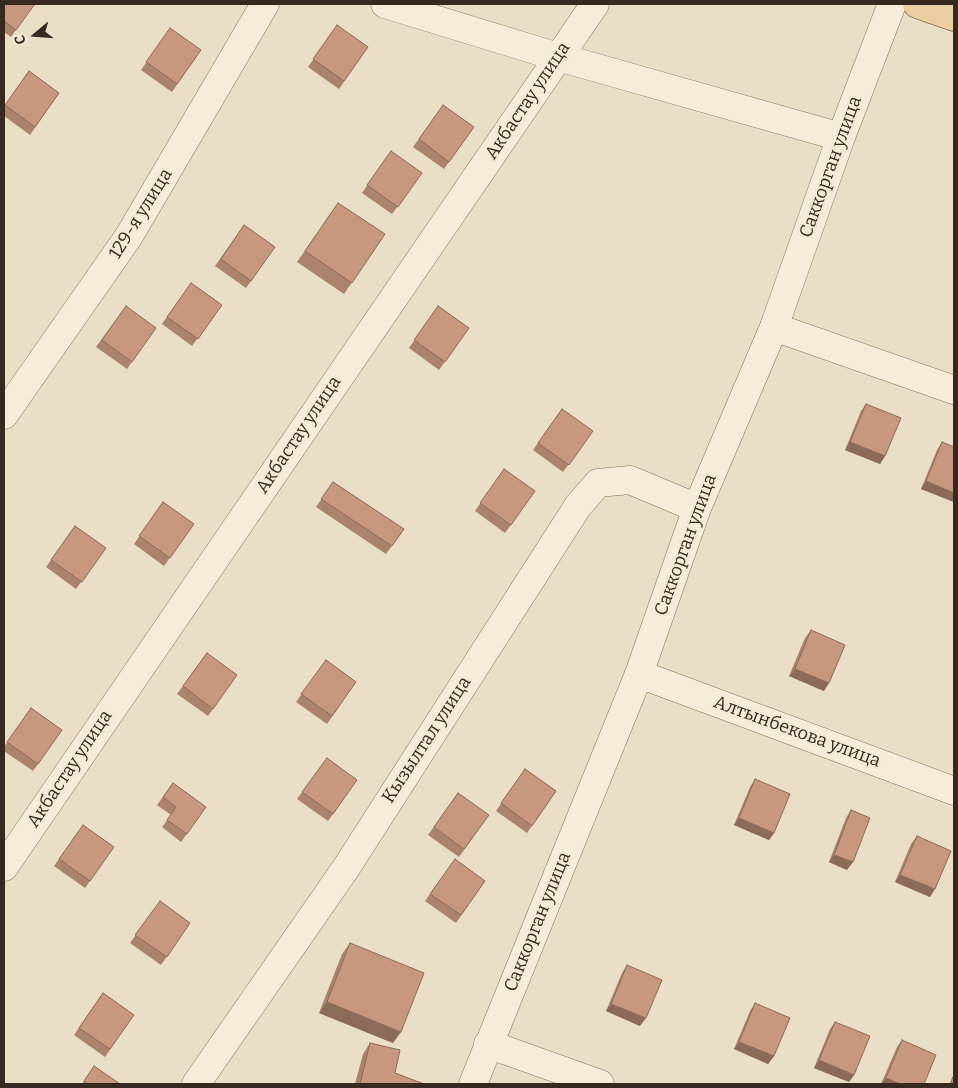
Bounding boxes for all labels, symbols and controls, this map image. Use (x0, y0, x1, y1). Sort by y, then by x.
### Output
north arrow (10, 10, 60, 60)
text: С (11, 33, 30, 47)
street label: Акбастау улица (481, 38, 575, 164)
street label: Саккорган улица (795, 93, 867, 241)
street label: 129-я улица (105, 165, 177, 263)
street label: Акбастау улица (252, 372, 346, 498)
street label: Саккорган улица (650, 471, 722, 619)
street label: Кызылтал улица (378, 673, 476, 807)
street label: Алтынбекова улица (711, 692, 883, 772)
street label: Акбастау улица (23, 706, 117, 832)
street label: Саккорган улица (500, 849, 576, 995)

